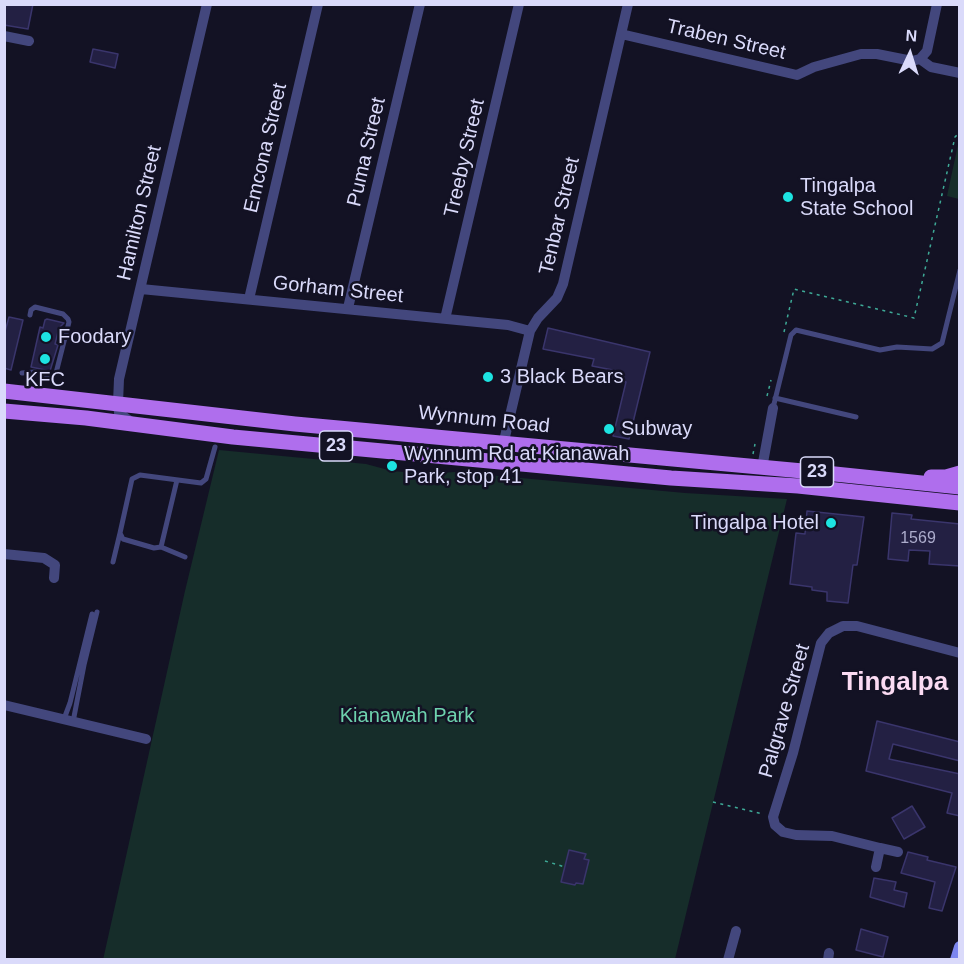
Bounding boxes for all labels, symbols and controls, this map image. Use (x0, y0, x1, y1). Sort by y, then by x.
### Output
street label: Traben Street (664, 15, 788, 65)
north arrow (880, 24, 940, 84)
text: N (905, 27, 918, 44)
street label: Emcona Street (239, 81, 293, 215)
street label: Puma Street (343, 95, 391, 209)
street label: Treeby Street (440, 97, 490, 219)
street label: Hamilton Street (113, 143, 167, 283)
street label: Tenbar Street (535, 155, 585, 277)
place label: Tingalpa State School (800, 174, 913, 221)
marker: Tingalpa State School (781, 190, 795, 204)
street label: Gorham Street (272, 271, 404, 309)
place label: Foodary (58, 325, 131, 349)
marker: Foodary (39, 330, 53, 344)
marker: KFC (38, 352, 52, 366)
place label: 3 Black Bears (500, 365, 623, 389)
place label: KFC (25, 368, 65, 392)
marker: 3 Black Bears (481, 370, 495, 384)
street label: Wynnum Road (417, 401, 551, 439)
place label: Subway (621, 417, 692, 441)
marker: Subway (602, 422, 616, 436)
road number: 23 (320, 431, 352, 461)
place label: Wynnum Rd at Kianawah Park, stop 41 (404, 442, 629, 489)
road number: 23 (800, 457, 834, 487)
marker: Wynnum Rd at Kianawah Park, stop 41 (385, 459, 399, 473)
place label: Tingalpa Hotel (691, 511, 819, 535)
marker: Tingalpa Hotel (824, 516, 838, 530)
house number: 1569 (900, 529, 936, 549)
street label: Palgrave Street (754, 641, 816, 781)
district label: Tingalpa (842, 667, 948, 699)
park label: Kianawah Park (340, 704, 474, 728)

